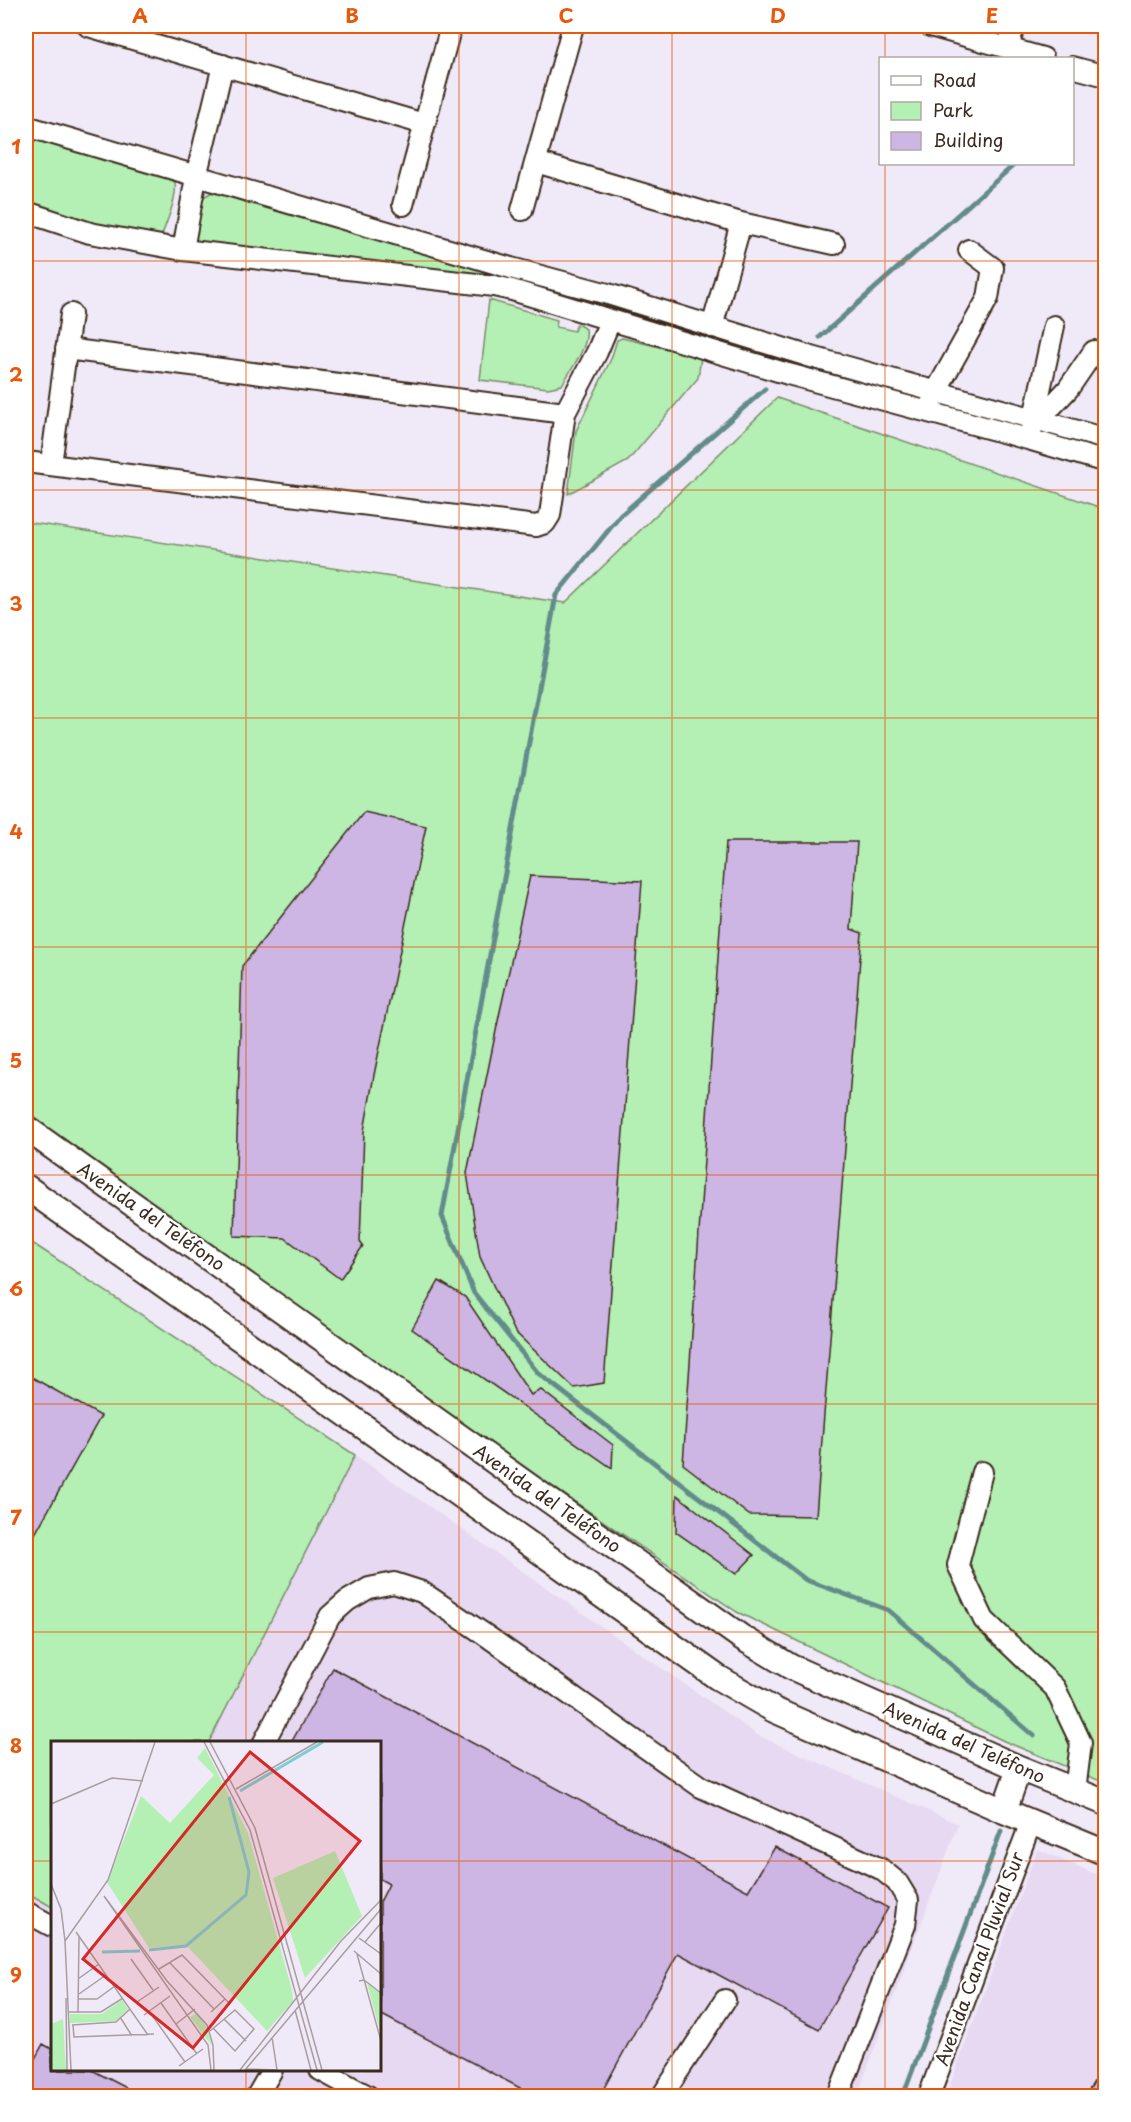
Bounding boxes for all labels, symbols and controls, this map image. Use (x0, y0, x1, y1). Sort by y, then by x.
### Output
text: A (132, 0, 148, 30)
text: B (345, 0, 359, 30)
text: C (558, 0, 574, 30)
text: D (770, 0, 786, 30)
text: E (986, 0, 998, 30)
legend (879, 57, 1074, 165)
text: Road (933, 66, 977, 93)
text: Park (933, 96, 973, 123)
text: Building (933, 126, 1003, 153)
text: 1 (11, 131, 21, 161)
text: 2 (9, 359, 23, 389)
text: 3 (9, 588, 23, 618)
text: 4 (9, 816, 23, 846)
text: 5 (10, 1045, 22, 1075)
street label: Avenida del Teléfono (73, 1155, 231, 1277)
text: 6 (9, 1273, 23, 1303)
street label: Avenida del Teléfono (469, 1437, 627, 1559)
text: 7 (10, 1502, 22, 1532)
street label: Avenida del Teléfono (879, 1694, 1050, 1789)
text: 8 (10, 1730, 22, 1760)
inset map (51, 1741, 381, 2071)
street label: Avenida Canal Pluvial Sur (927, 1847, 1030, 2069)
text: 9 (10, 1959, 22, 1989)

